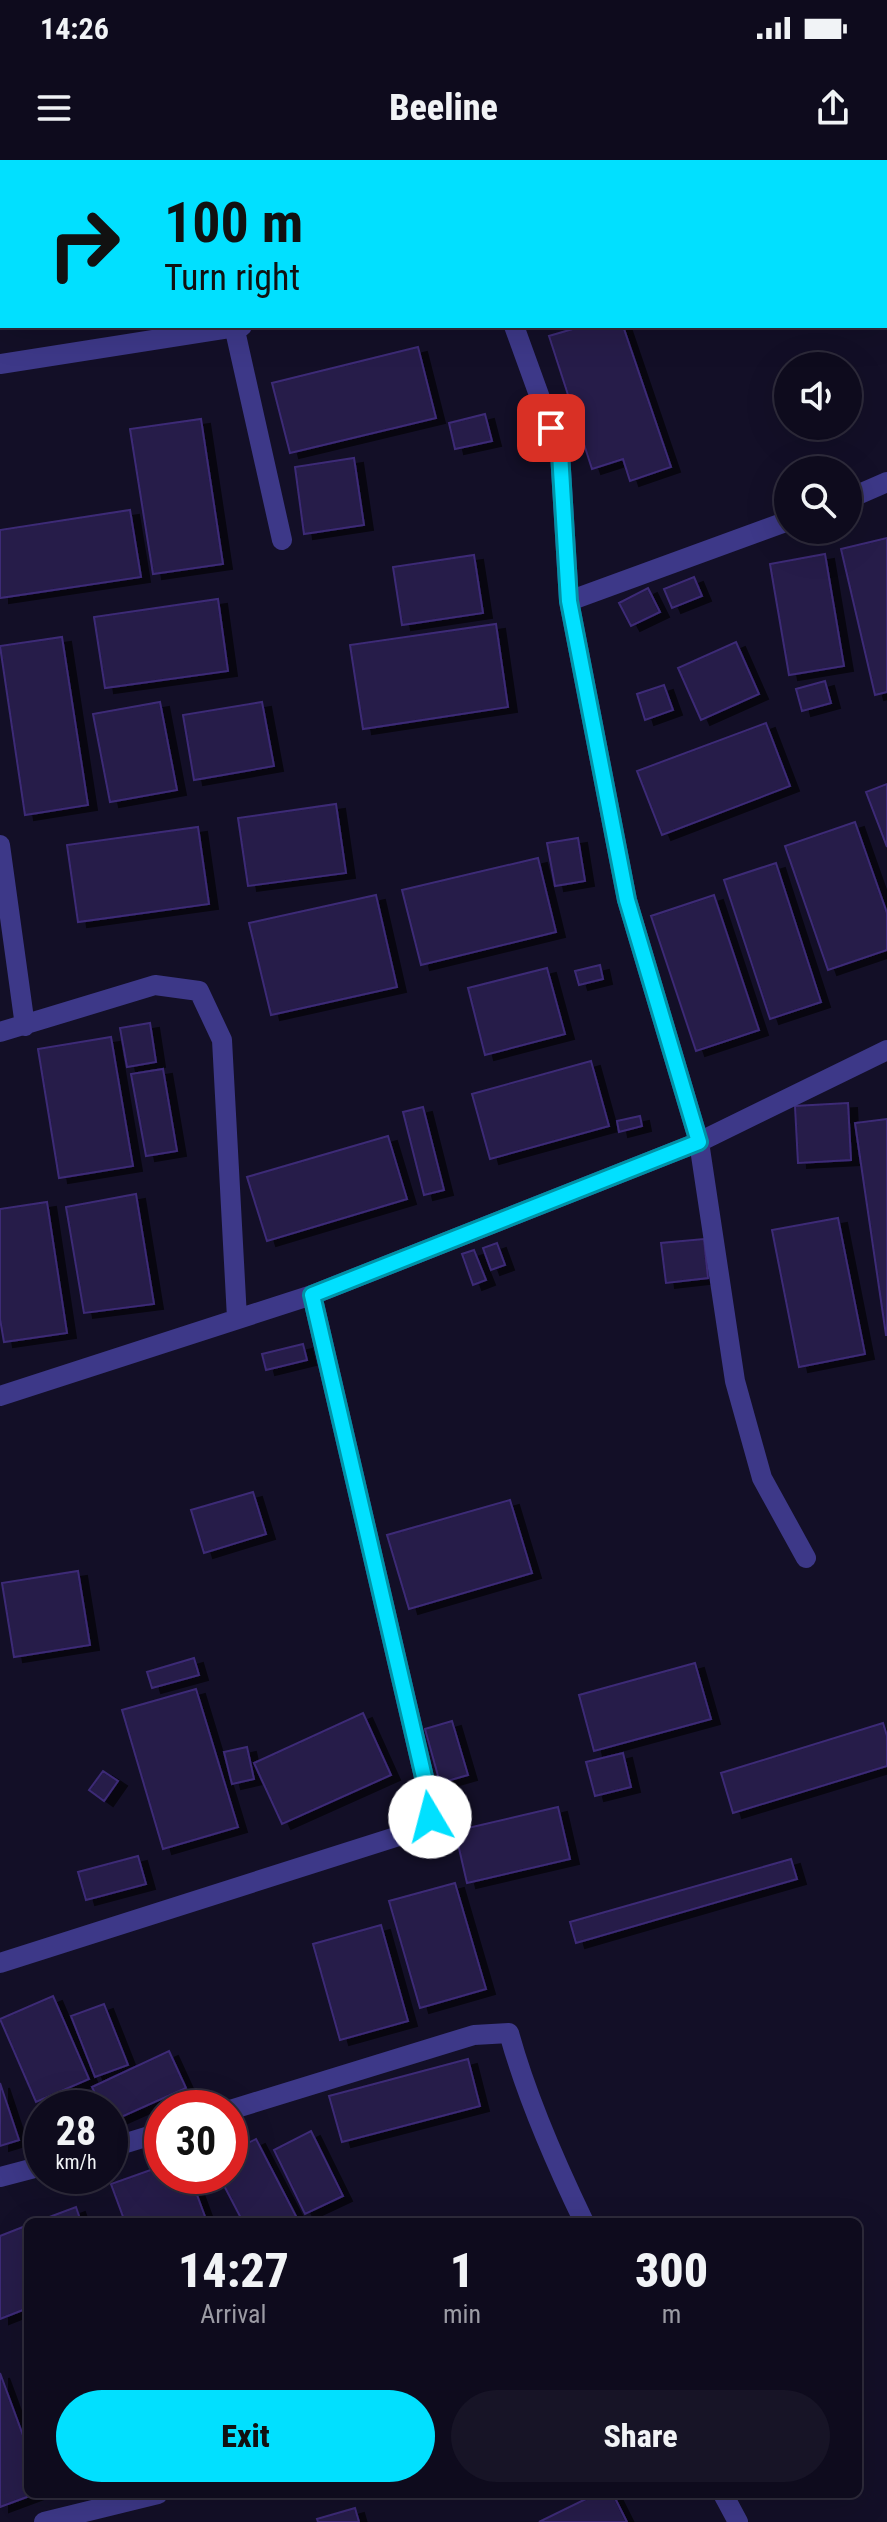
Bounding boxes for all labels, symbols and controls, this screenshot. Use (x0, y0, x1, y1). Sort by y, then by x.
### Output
text: 14:26 (40, 11, 109, 46)
icon: menu (32, 86, 76, 130)
icon: share (811, 86, 855, 130)
text: Beeline (389, 87, 498, 129)
text: 100 m (164, 190, 303, 256)
icon: right (32, 192, 136, 296)
text: Turn right (164, 257, 300, 299)
map controls (774, 352, 862, 544)
button: sound (774, 352, 862, 440)
pin (517, 394, 585, 462)
icon: arrive (529, 406, 573, 450)
button: search (774, 456, 862, 544)
position arrow (388, 1775, 472, 1859)
speed limit sign: 30 (144, 2090, 248, 2194)
text: 28 (56, 2108, 96, 2155)
text: km/h (55, 2150, 97, 2174)
text: 14:27 (178, 2242, 289, 2299)
text: 1 (450, 2242, 474, 2299)
text: 300 (635, 2242, 708, 2299)
text: Arrival (200, 2299, 267, 2329)
text: min (443, 2299, 481, 2329)
text: m (662, 2299, 681, 2329)
button: Exit (56, 2390, 435, 2482)
button: Share (451, 2390, 830, 2482)

